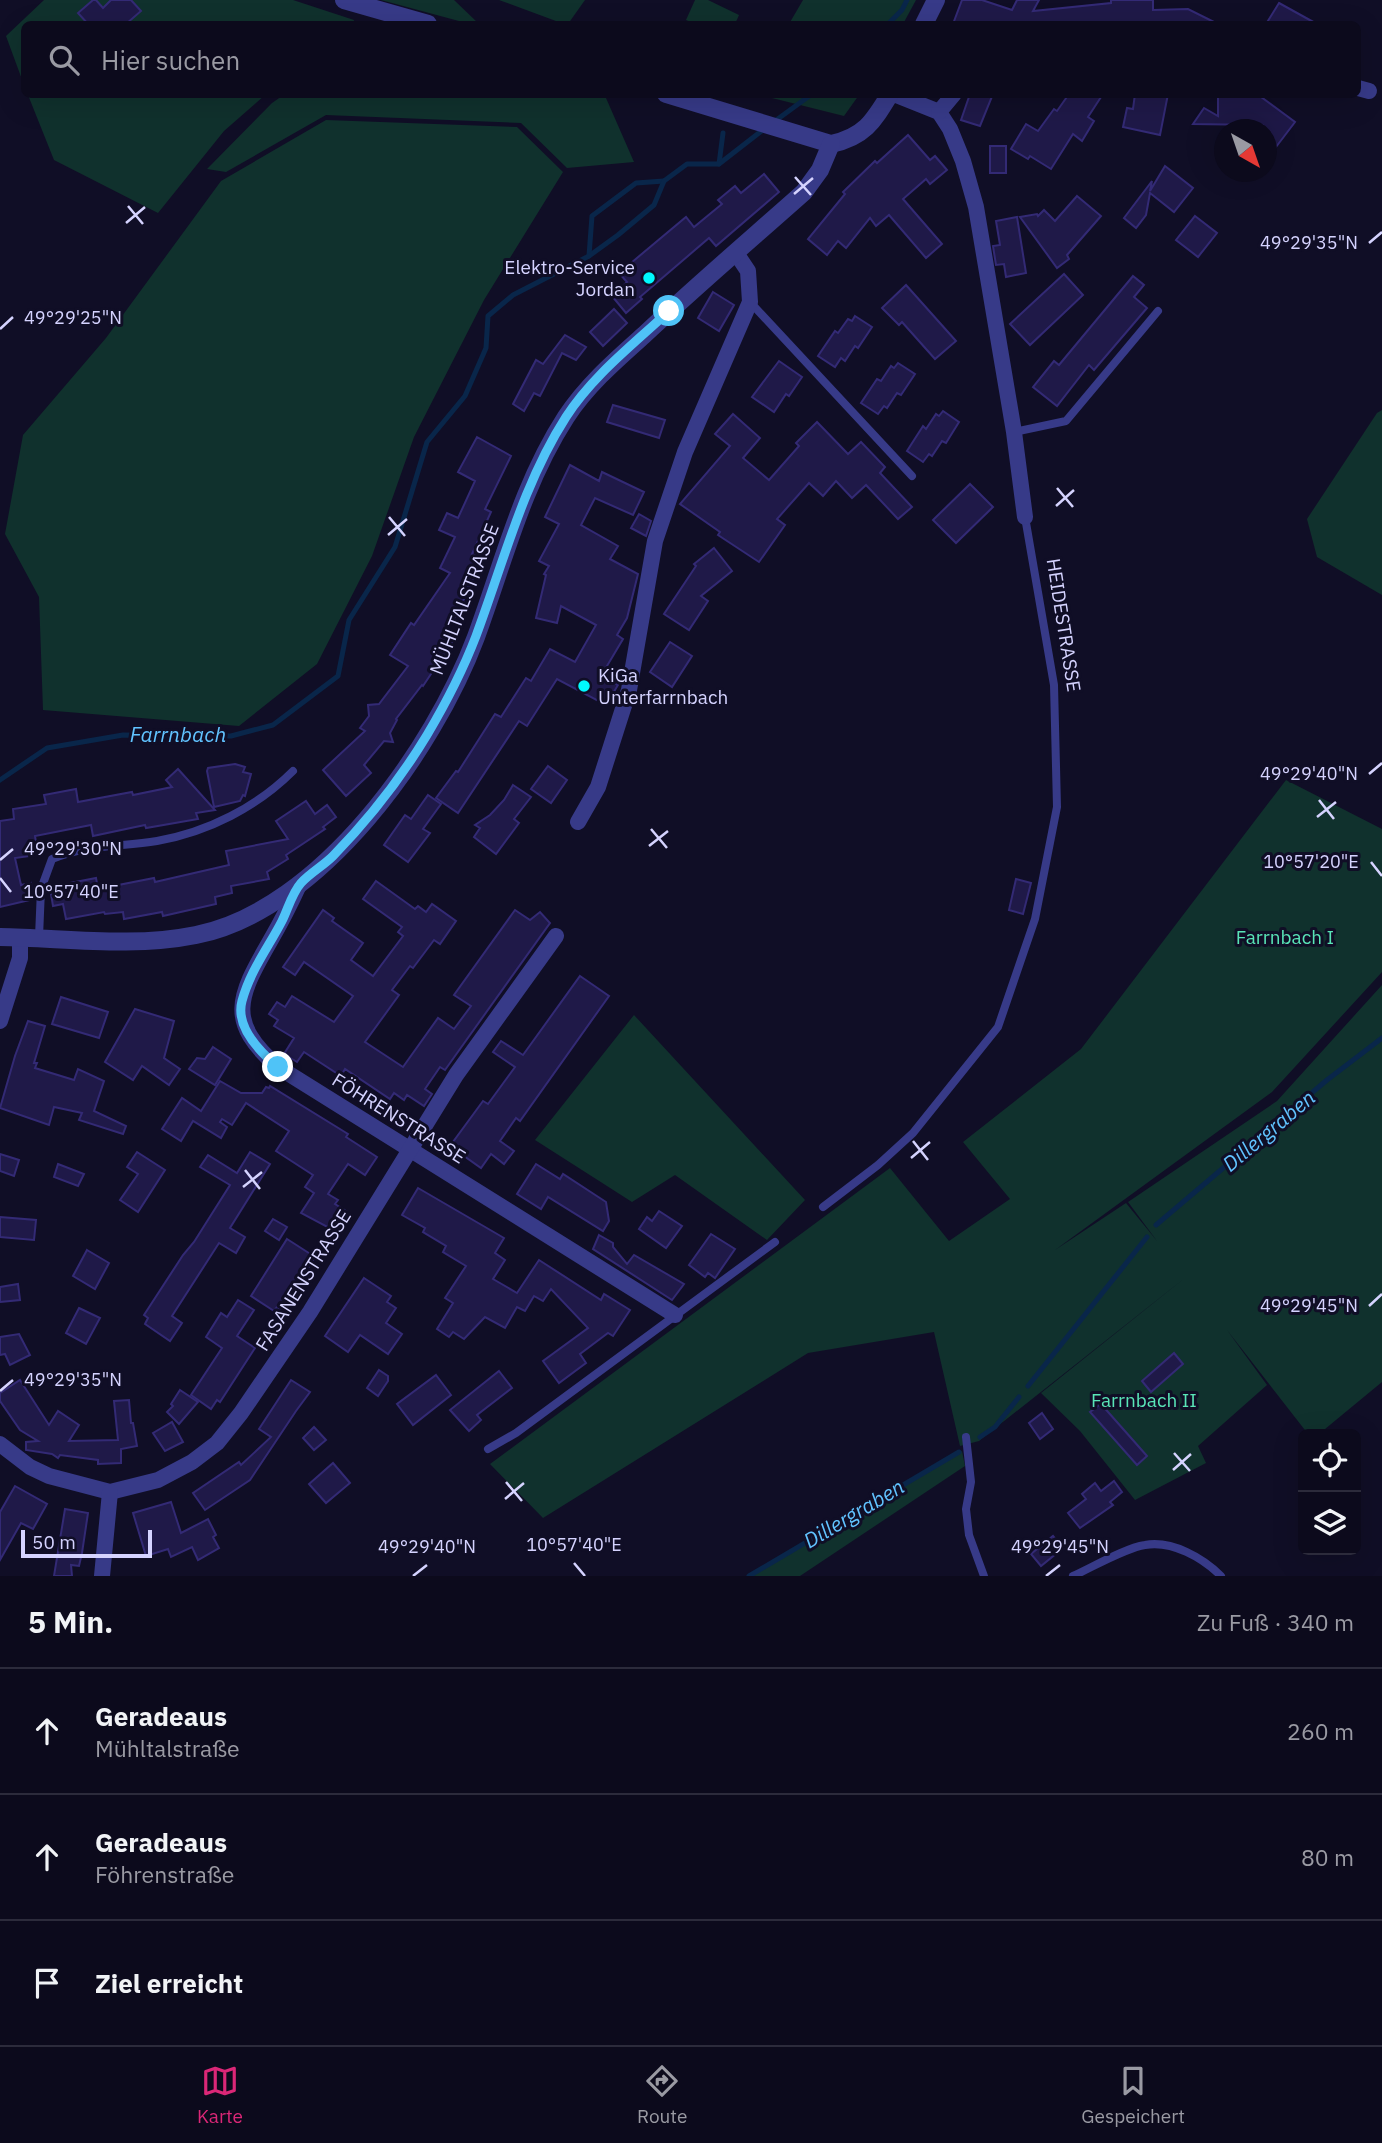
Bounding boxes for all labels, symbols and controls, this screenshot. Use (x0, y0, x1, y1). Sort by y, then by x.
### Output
search box (21, 21, 1361, 98)
icon: search (45, 41, 83, 79)
text: Hier suchen (101, 43, 240, 77)
north arrow (1214, 119, 1277, 182)
text: 49°29'35"N (1260, 231, 1358, 254)
place label: Elektro-Service Jordan (504, 255, 635, 301)
marker: Elektro-Service Jordan (641, 270, 657, 286)
route start (653, 295, 684, 326)
text: 49°29'25"N (24, 306, 122, 329)
street label: MÜHLTALSTRASSE (424, 520, 504, 678)
street label: HEIDESTRASSE (1042, 557, 1086, 693)
place label: KiGa Unterfarrnbach (598, 663, 728, 709)
marker: KiGa Unterfarrnbach (576, 678, 592, 694)
water label: Farrnbach (130, 720, 226, 748)
text: 49°29'40"N (1260, 762, 1358, 785)
text: 49°29'30"N (24, 837, 122, 860)
text: 10°57'20"E (1263, 850, 1359, 873)
text: 10°57'40"E (23, 880, 119, 903)
park label: Farrnbach I (1236, 925, 1334, 949)
route end (262, 1051, 293, 1082)
street label: FÖHRENSTRASSE (328, 1067, 470, 1169)
water label: Dillergraben (1216, 1083, 1321, 1177)
street label: FASANENSTRASSE (250, 1205, 356, 1355)
text: 49°29'45"N (1260, 1294, 1358, 1317)
text: 49°29'35"N (24, 1368, 122, 1391)
park label: Farrnbach II (1091, 1388, 1197, 1412)
map controls (1298, 1429, 1361, 1555)
button: locate (1298, 1429, 1361, 1492)
water label: Dillergraben (798, 1472, 909, 1554)
button: layers (1298, 1492, 1361, 1555)
scale bar (21, 1527, 152, 1559)
text: 50 m (32, 1530, 76, 1554)
text: 10°57'40"E (526, 1533, 622, 1556)
text: 49°29'40"N (378, 1535, 476, 1558)
text: 49°29'45"N (1011, 1535, 1109, 1558)
text: 5 Min. (28, 1602, 113, 1641)
text: Zu Fuß · 340 m (1197, 1607, 1354, 1637)
text: Geradeaus (95, 1699, 227, 1733)
icon: ahead (28, 1712, 66, 1750)
text: 260 m (1287, 1716, 1354, 1746)
text: Mühltalstraße (95, 1733, 240, 1763)
text: Geradeaus (95, 1825, 227, 1859)
icon: ahead (28, 1838, 66, 1876)
text: 80 m (1301, 1842, 1354, 1872)
text: Föhrenstraße (95, 1859, 234, 1889)
icon: arrive (28, 1964, 66, 2002)
text: Ziel erreicht (95, 1966, 243, 2000)
tab: Karte (197, 2062, 243, 2128)
tab: Route (637, 2062, 687, 2128)
tab: Gespeichert (1081, 2062, 1185, 2128)

